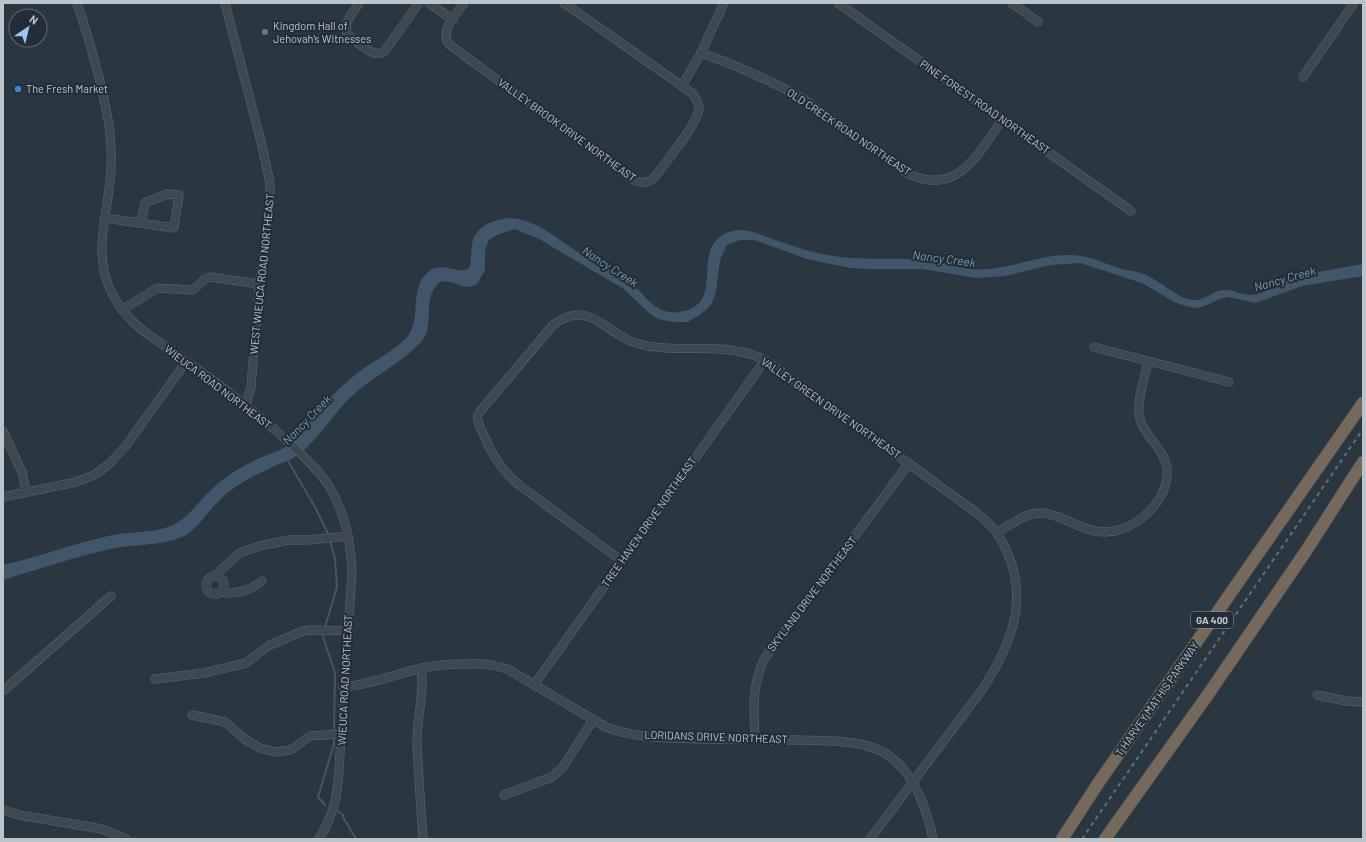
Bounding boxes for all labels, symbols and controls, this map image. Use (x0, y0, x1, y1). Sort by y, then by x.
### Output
north arrow (8, 8, 48, 48)
text: N (27, 12, 41, 27)
place label: Kingdom Hall of Jehovah’s Witnesses (273, 19, 371, 45)
marker: Kingdom Hall of Jehovah’s Witnesses (260, 27, 270, 37)
street label: PINE FOREST ROAD NORTHEAST (918, 57, 1053, 157)
street label: VALLEY BROOK DRIVE NORTHEAST (496, 75, 639, 184)
place label: The Fresh Market (26, 82, 108, 95)
marker: The Fresh Market (13, 84, 23, 94)
street label: OLD CREEK ROAD NORTHEAST (785, 85, 914, 178)
street label: WEST WIEUCA ROAD NORTHEAST (247, 193, 276, 355)
water label: Nancy Creek (580, 243, 641, 289)
water label: Nancy Creek (912, 247, 977, 269)
water label: Nancy Creek (1252, 263, 1317, 294)
street label: WIEUCA ROAD NORTHEAST (162, 342, 274, 431)
street label: VALLEY GREEN DRIVE NORTHEAST (759, 354, 904, 461)
water label: Nancy Creek (279, 391, 334, 447)
street label: TREE HAVEN DRIVE NORTHEAST (599, 454, 699, 589)
street label: SKYLAND DRIVE NORTHEAST (764, 534, 859, 654)
road number: GA 400 (1191, 612, 1233, 628)
street label: WIEUCA ROAD NORTHEAST (335, 614, 354, 746)
street label: T HARVEY MATHIS PARKWAY (1112, 639, 1201, 758)
street label: LORIDANS DRIVE NORTHEAST (644, 728, 788, 745)

